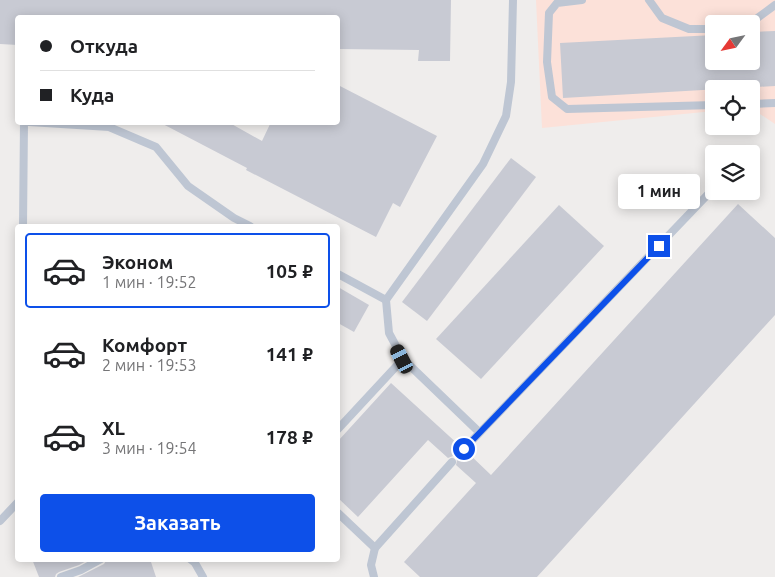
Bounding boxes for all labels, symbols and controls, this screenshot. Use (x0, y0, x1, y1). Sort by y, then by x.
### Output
north arrow (705, 15, 760, 70)
map controls (705, 15, 760, 200)
text: Откуда (70, 35, 138, 57)
button: locate (705, 80, 760, 135)
text: Куда (70, 84, 114, 106)
button: layers (705, 145, 760, 200)
callout: 1 мин (618, 174, 700, 208)
text: 1 мин (637, 182, 681, 200)
route end (648, 235, 670, 257)
icon: car (42, 248, 87, 293)
text: Эконом (102, 251, 173, 273)
text: 105 ₽ (266, 260, 313, 282)
text: 1 мин · 19:52 (102, 273, 196, 291)
icon: car (42, 331, 87, 376)
text: Комфорт (102, 334, 187, 356)
car (388, 342, 415, 376)
text: 141 ₽ (266, 343, 313, 365)
text: 2 мин · 19:53 (102, 356, 196, 374)
icon: car (42, 414, 87, 459)
text: XL (102, 417, 125, 439)
text: 178 ₽ (266, 426, 313, 448)
route start (453, 438, 475, 460)
text: 3 мин · 19:54 (102, 439, 196, 457)
button: Заказать (40, 494, 315, 552)

